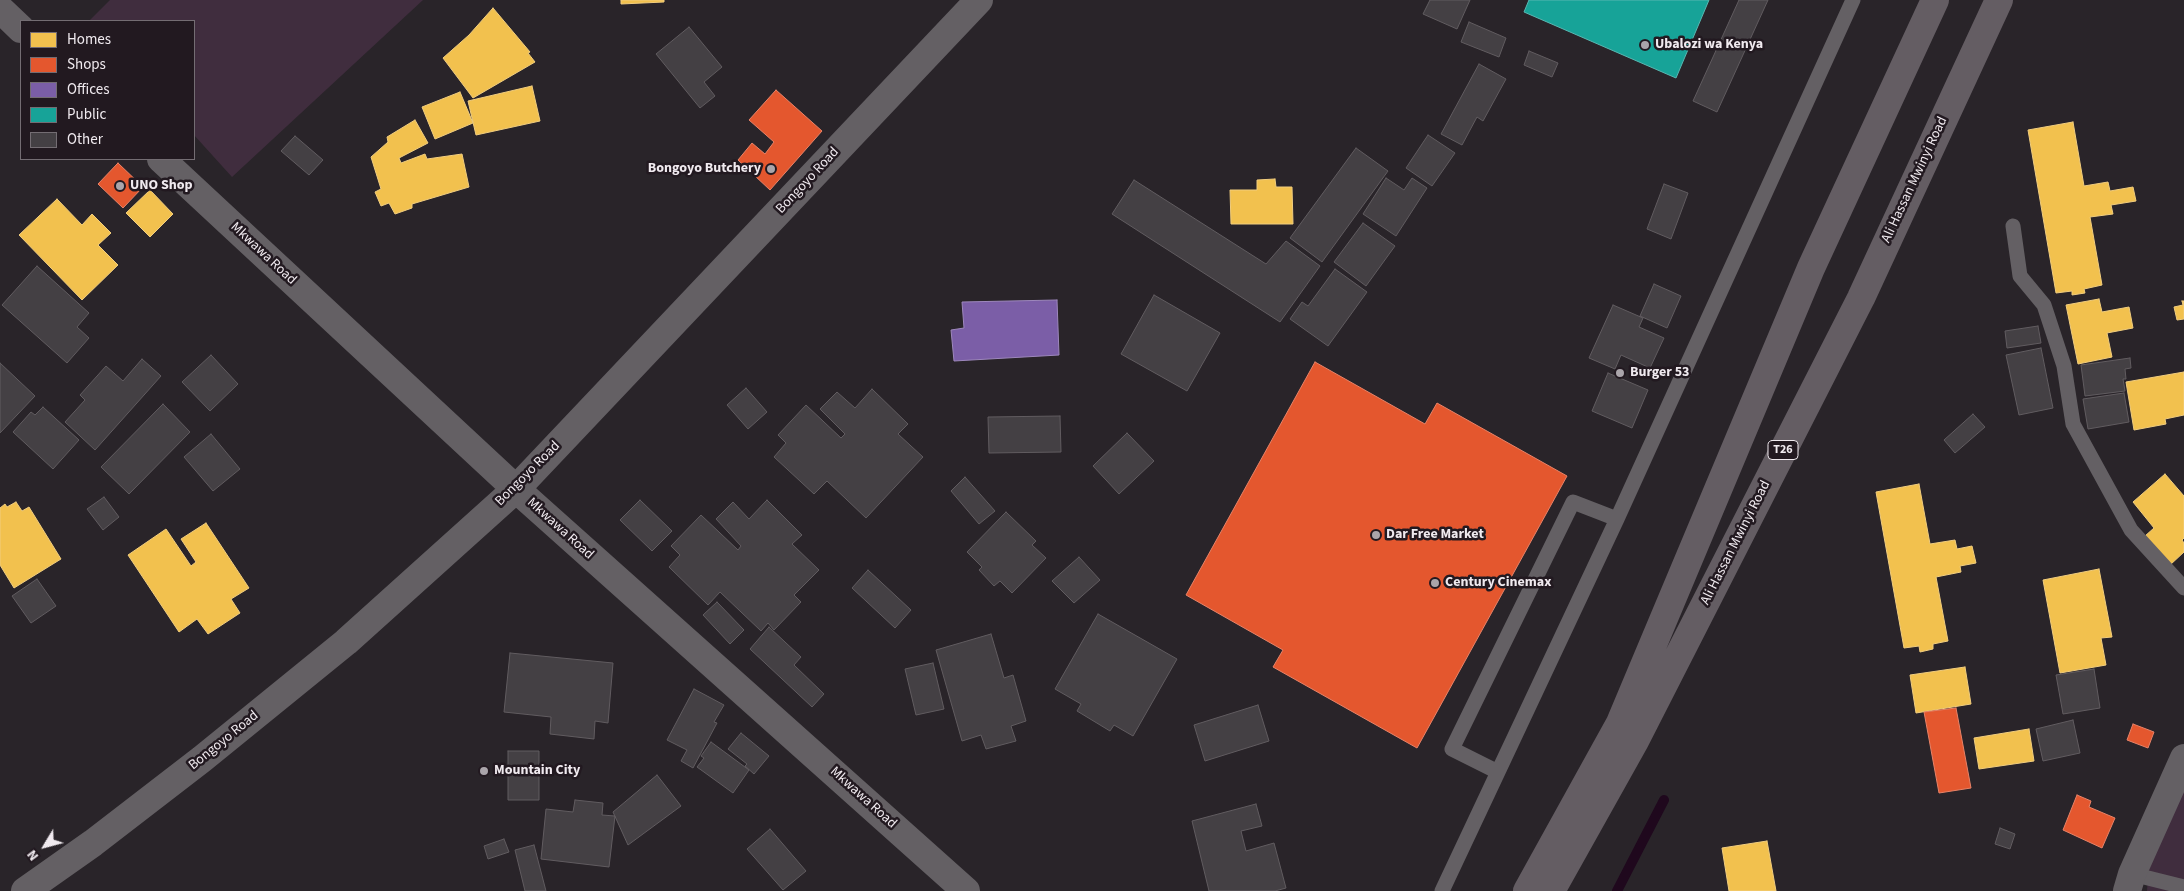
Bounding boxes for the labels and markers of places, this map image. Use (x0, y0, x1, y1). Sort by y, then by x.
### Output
place label: Ubalozi wa Kenya (1655, 37, 1763, 53)
marker: Ubalozi wa Kenya (1639, 39, 1651, 51)
place label: Bongoyo Butchery (648, 161, 761, 177)
marker: Bongoyo Butchery (765, 163, 777, 175)
place label: UNO Shop (130, 178, 193, 194)
marker: UNO Shop (114, 180, 126, 192)
place label: Burger 53 (1630, 365, 1689, 381)
marker: Burger 53 (1614, 367, 1626, 379)
place label: Dar Free Market (1386, 527, 1484, 543)
marker: Dar Free Market (1370, 529, 1382, 541)
place label: Century Cinemax (1445, 575, 1551, 591)
marker: Century Cinemax (1429, 577, 1441, 589)
place label: Mountain City (494, 763, 580, 779)
marker: Mountain City (478, 765, 490, 777)

